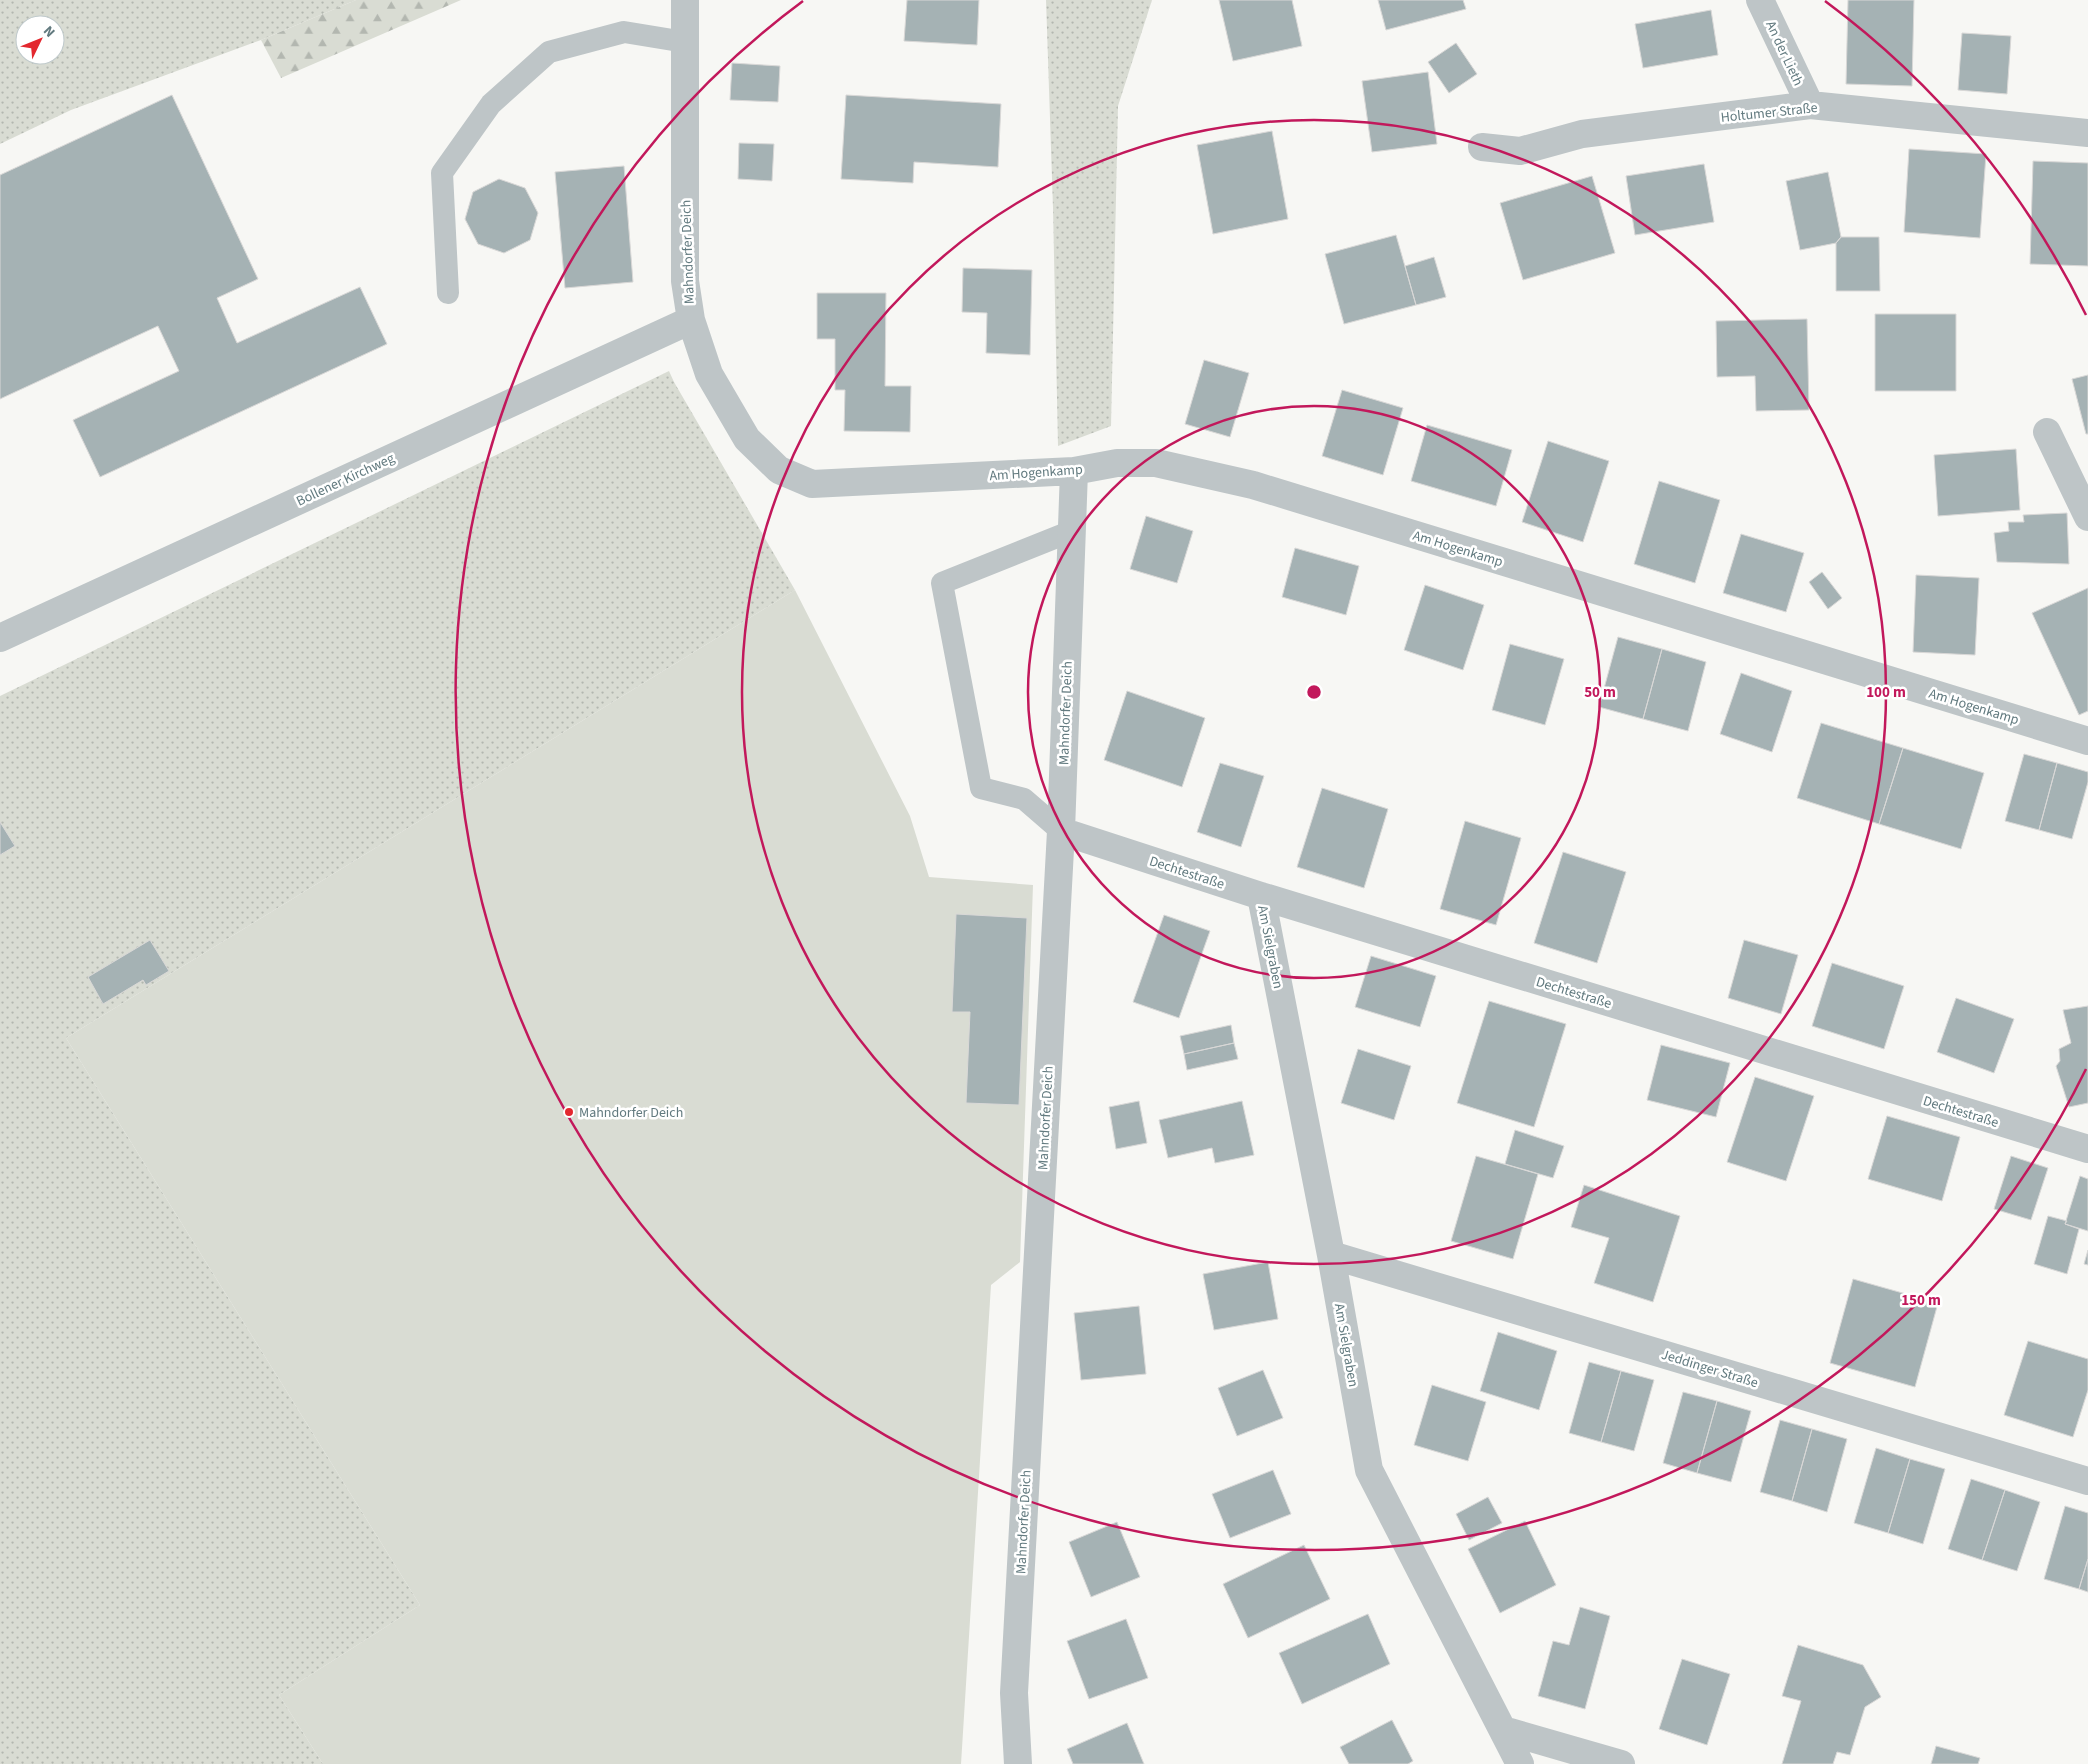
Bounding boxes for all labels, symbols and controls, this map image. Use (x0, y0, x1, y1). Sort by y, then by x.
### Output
north arrow (15, 15, 65, 65)
street label: An der Lieth (1760, 18, 1808, 89)
text: N (38, 22, 59, 42)
street label: Holtumer Straße (1720, 98, 1819, 128)
street label: Mahndorfer Deich (676, 200, 700, 304)
street label: Bollener Kirchweg (293, 448, 398, 511)
street label: Am Hogenkamp (989, 460, 1084, 486)
street label: Am Hogenkamp (1410, 526, 1506, 572)
street label: Mahndorfer Deich (1054, 661, 1078, 765)
text: 50 m (1584, 682, 1616, 703)
text: 100 m (1866, 682, 1906, 703)
centre of rings (1305, 683, 1323, 701)
street label: Am Hogenkamp (1926, 684, 2022, 730)
street label: Dechtestraße (1147, 851, 1227, 895)
street label: Am Sielgraben (1252, 904, 1288, 991)
street label: Dechtestraße (1534, 972, 1614, 1014)
street label: Mahndorfer Deich (1033, 1065, 1059, 1171)
street label: Dechtestraße (1921, 1091, 2001, 1133)
place label: Mahndorfer Deich (579, 1103, 683, 1123)
marker: Mahndorfer Deich (563, 1106, 575, 1118)
text: 150 m (1901, 1290, 1941, 1311)
street label: Am Sielgraben (1329, 1302, 1363, 1388)
street label: Jeddinger Straße (1659, 1345, 1761, 1393)
street label: Mahndorfer Deich (1011, 1469, 1037, 1575)

